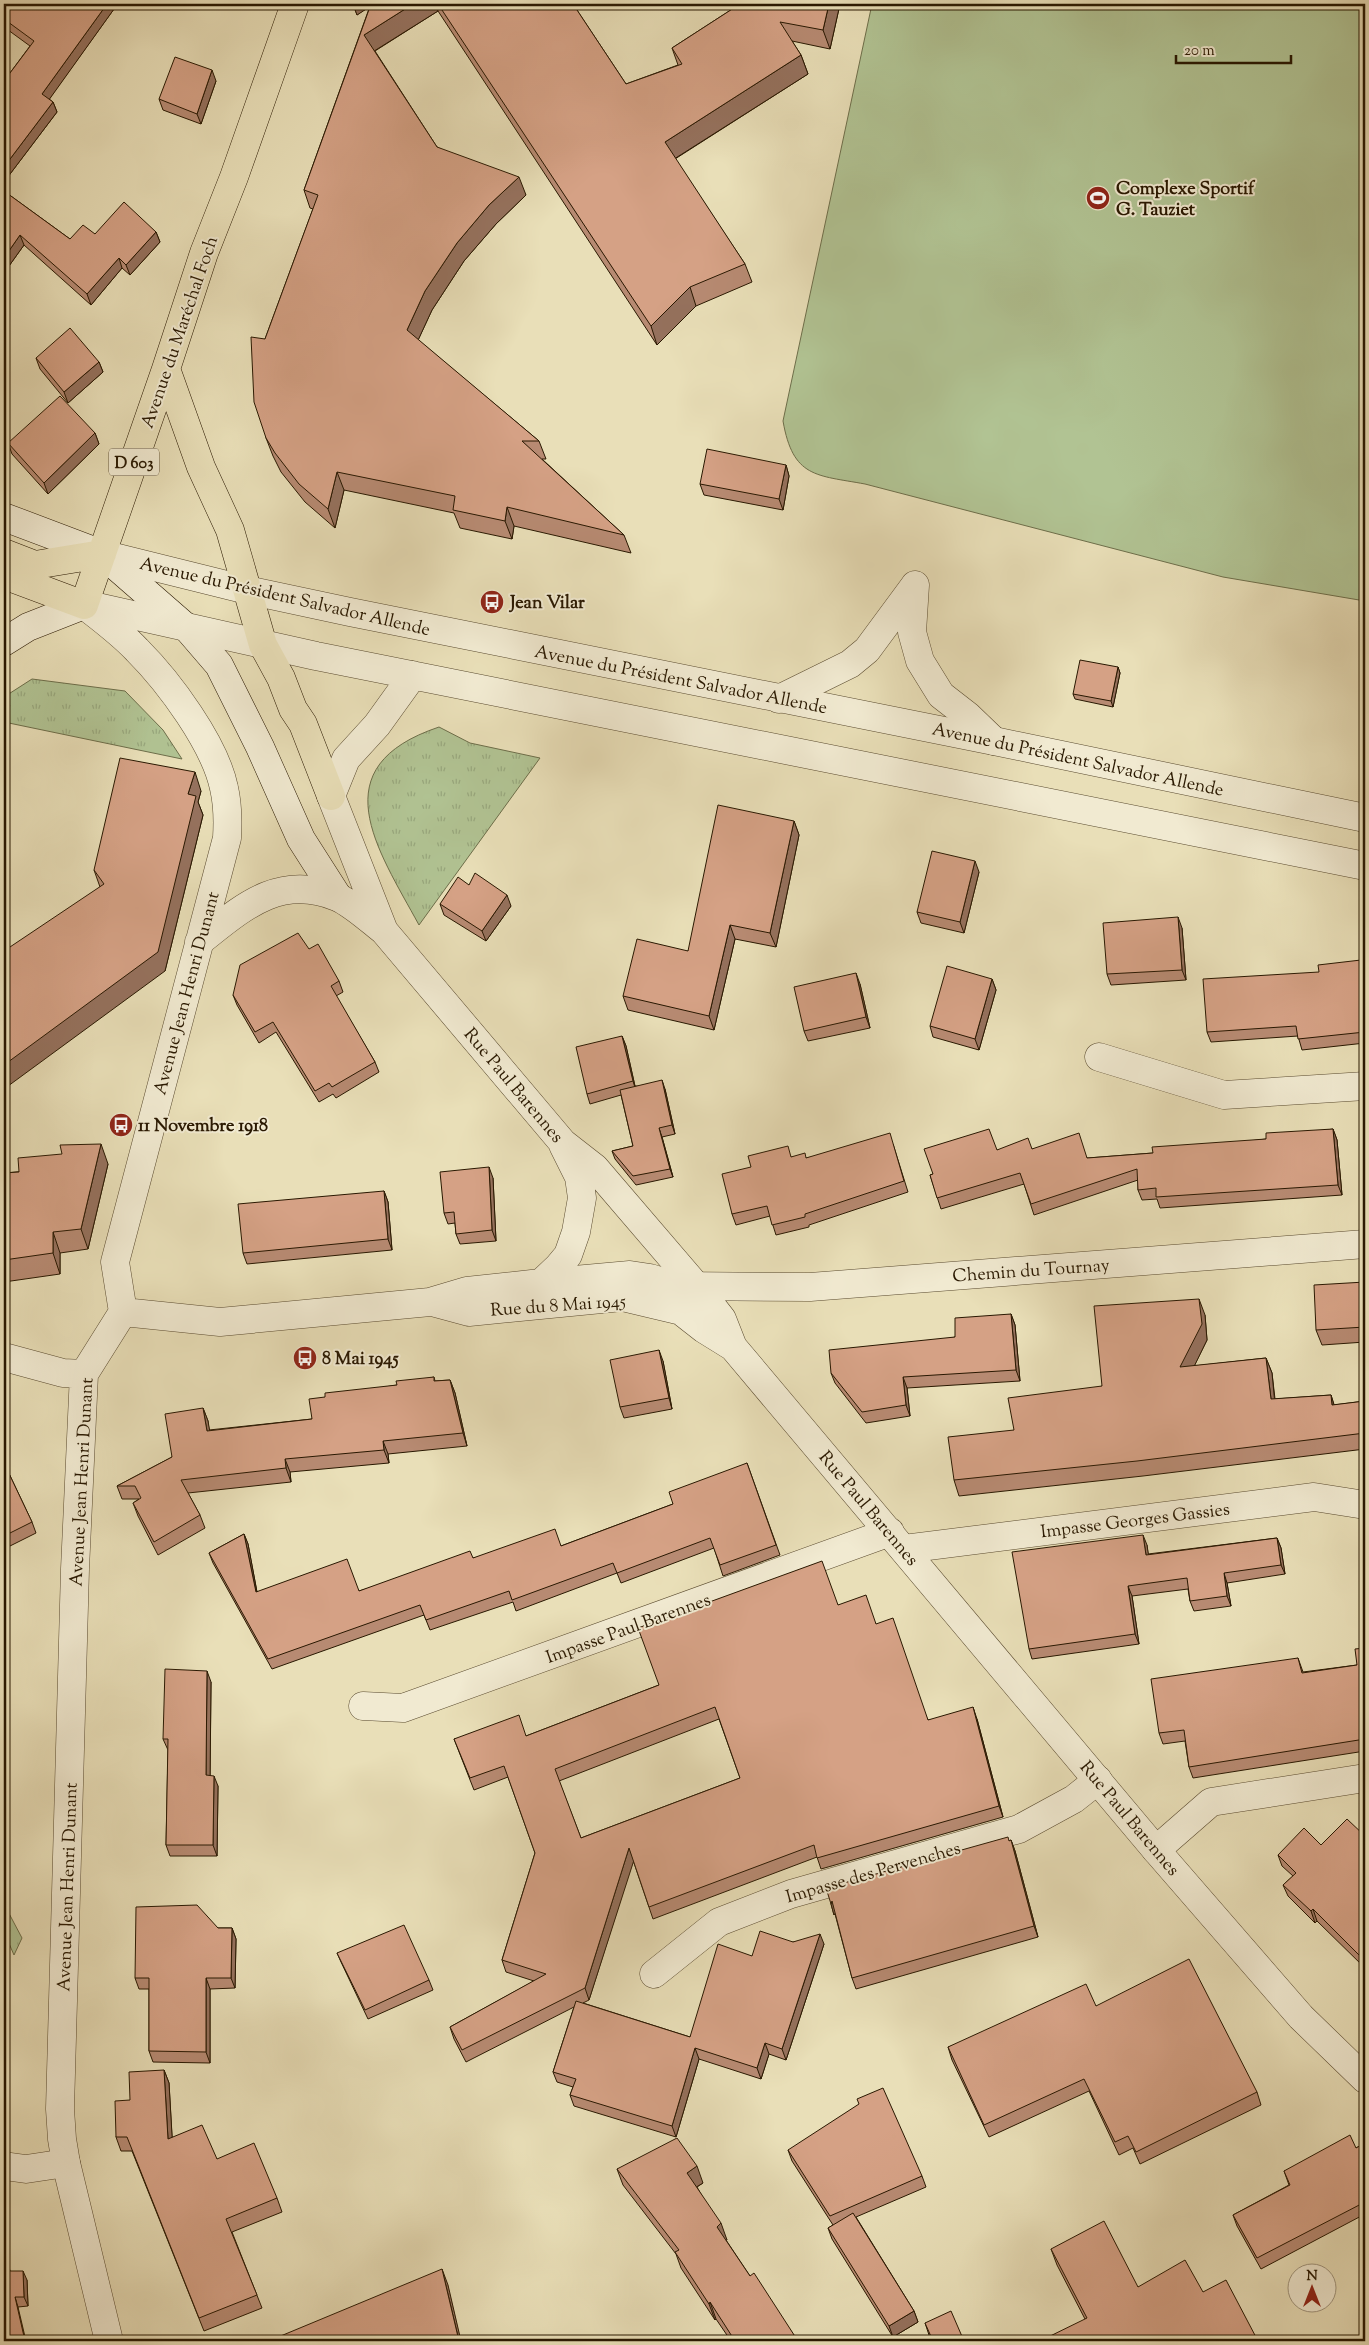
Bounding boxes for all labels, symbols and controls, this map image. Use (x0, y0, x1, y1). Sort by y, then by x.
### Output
scale bar (1176, 32, 1292, 64)
text: 20 m (1184, 41, 1215, 62)
place label: Complexe Sportif G. Tauziet (1116, 177, 1256, 224)
sports icon: Complexe Sportif G. Tauziet (1085, 185, 1111, 211)
street label: Avenue du Maréchal Foch (136, 233, 226, 432)
road number: D 603 (109, 448, 159, 476)
street label: Avenue du Président Salvador Allende (137, 552, 432, 644)
bus stop icon: Jean Vilar (479, 589, 505, 615)
place label: Jean Vilar (508, 591, 585, 617)
street label: Avenue du Président Salvador Allende (532, 640, 829, 722)
street label: Avenue du Président Salvador Allende (929, 717, 1226, 805)
street label: Avenue Jean Henri Dunant (148, 889, 228, 1098)
street label: Rue Paul Barennes (456, 1023, 568, 1150)
bus stop icon: 11 Novembre 1918 (108, 1112, 134, 1138)
place label: 11 Novembre 1918 (138, 1114, 268, 1140)
street label: Chemin du Tournay (952, 1254, 1111, 1290)
street label: Rue du 8 Mai 1945 (490, 1289, 627, 1325)
bus stop icon: 8 Mai 1945 (292, 1345, 318, 1371)
place label: 8 Mai 1945 (322, 1347, 399, 1373)
street label: Avenue Jean Henri Dunant (65, 1377, 101, 1587)
street label: Rue Paul Barennes (811, 1446, 923, 1573)
street label: Impasse Georges Gassies (1039, 1497, 1231, 1547)
street label: Impasse Paul Barennes (543, 1588, 715, 1672)
street label: Rue Paul Barennes (1072, 1756, 1184, 1883)
street label: Avenue Jean Henri Dunant (52, 1782, 86, 1992)
street label: Impasse des Pervenches (783, 1837, 964, 1911)
north arrow (1286, 2262, 1336, 2312)
text: N (1306, 2267, 1318, 2287)

